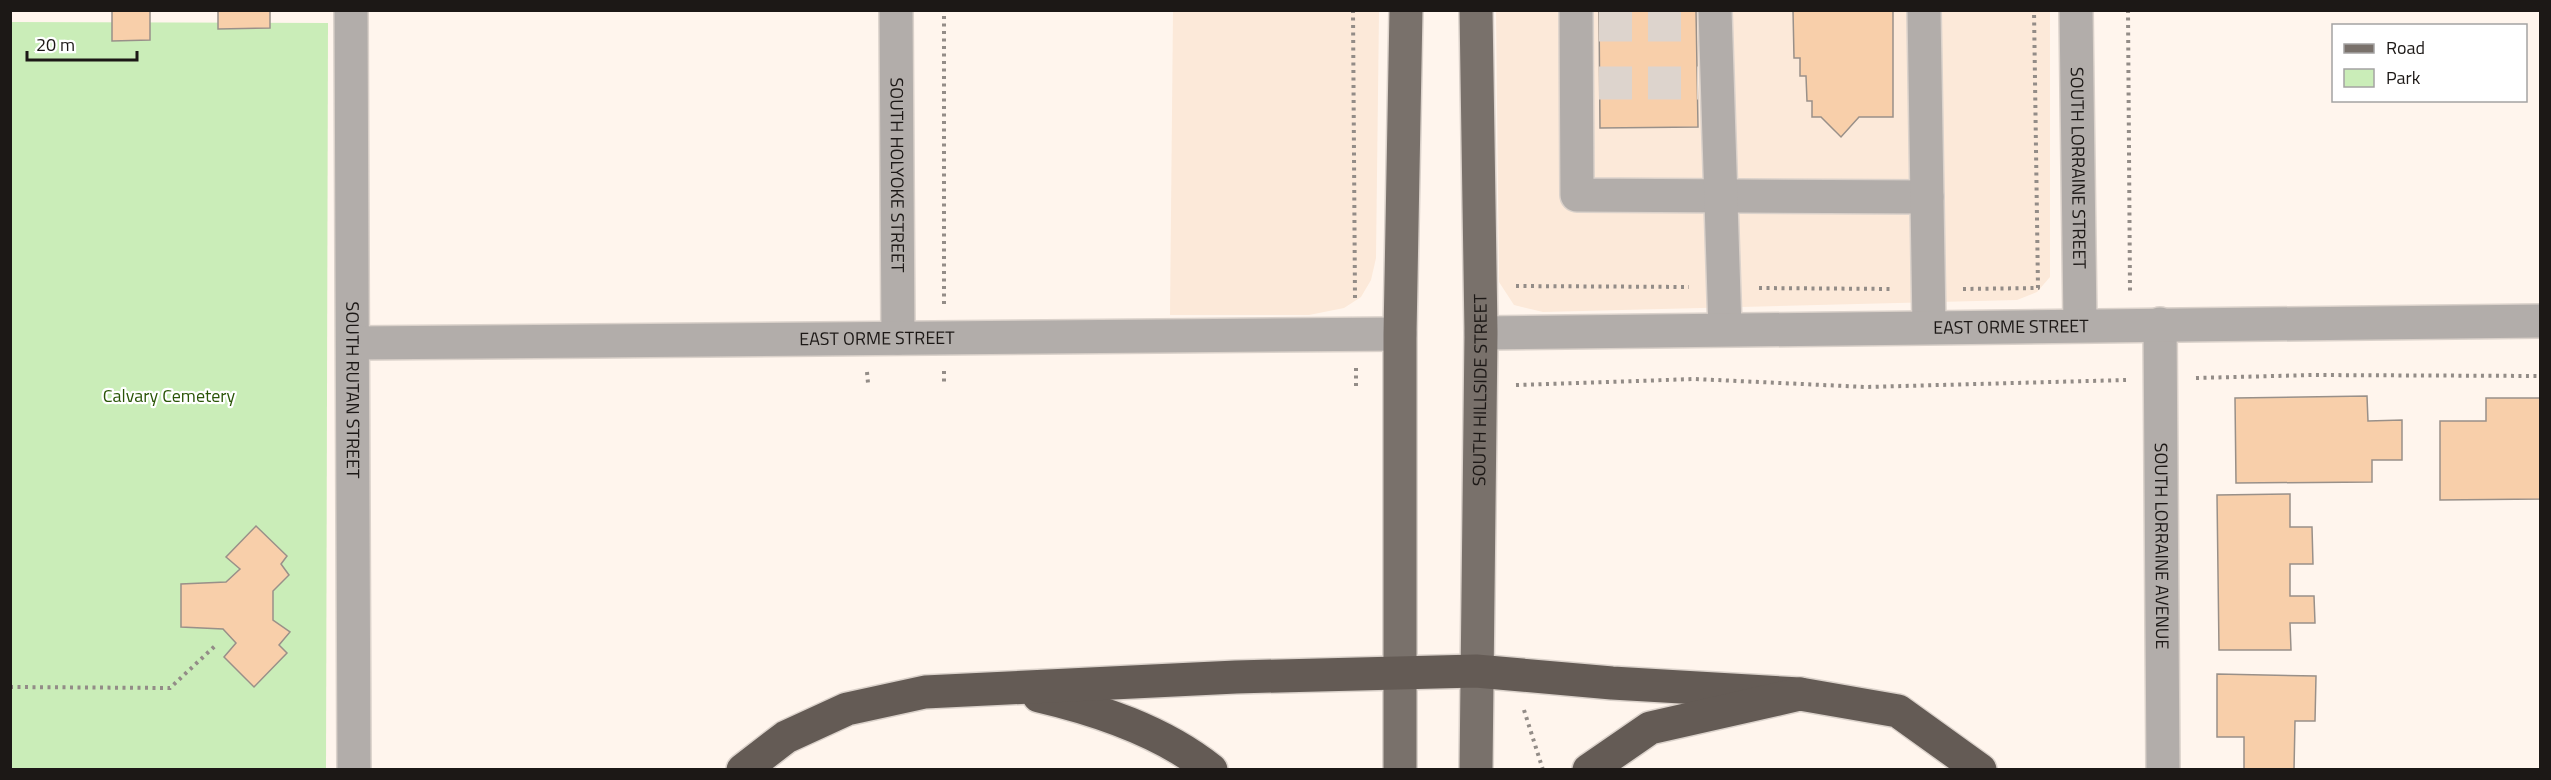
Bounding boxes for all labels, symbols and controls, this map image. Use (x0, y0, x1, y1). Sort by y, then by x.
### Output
scale bar (27, 24, 136, 62)
legend (2332, 24, 2527, 102)
text: 20 m (36, 31, 75, 58)
text: Road (2386, 34, 2425, 61)
text: Park (2386, 64, 2421, 91)
street label: SOUTH LORRAINE STREET (2064, 67, 2093, 270)
street label: SOUTH HOLYOKE STREET (883, 77, 912, 273)
street label: SOUTH HILLSIDE STREET (1465, 293, 1494, 486)
street label: SOUTH RUTAN STREET (339, 302, 367, 479)
street label: EAST ORME STREET (1933, 312, 2089, 341)
street label: EAST ORME STREET (799, 324, 955, 352)
park label: Calvary Cemetery (103, 382, 236, 409)
street label: SOUTH LORRAINE AVENUE (2148, 443, 2176, 649)

